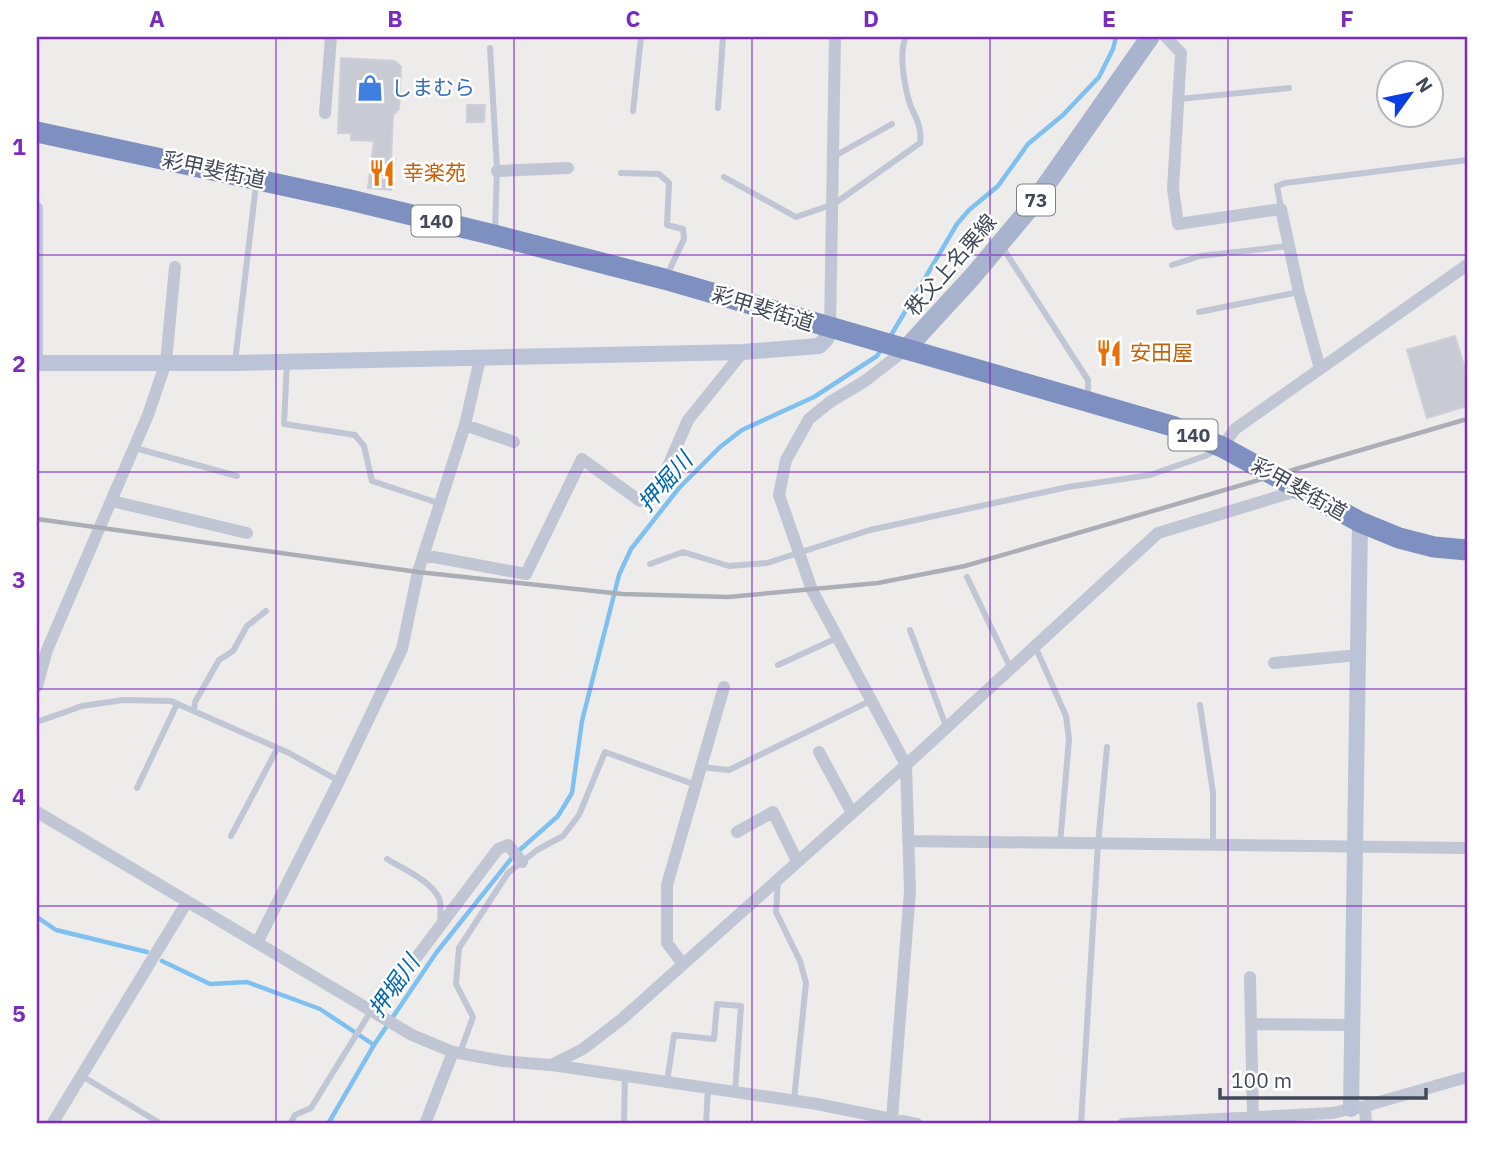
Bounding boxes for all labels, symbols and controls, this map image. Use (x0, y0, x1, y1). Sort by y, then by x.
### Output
text: A (149, 3, 165, 33)
text: B (387, 3, 403, 33)
text: C (626, 3, 641, 33)
text: D (863, 3, 879, 33)
text: E (1102, 3, 1116, 33)
text: F (1340, 3, 1354, 33)
north arrow (1374, 60, 1444, 130)
text: N (1410, 72, 1438, 97)
shop icon: しまむら (355, 73, 385, 103)
place label: しまむら (391, 73, 475, 101)
text: 1 (12, 131, 26, 161)
street label: 彩甲斐街道 (160, 144, 268, 194)
restaurant icon: 幸楽苑 (367, 158, 397, 188)
place label: 幸楽苑 (403, 158, 466, 186)
road number: 73 (1017, 184, 1055, 216)
road number: 140 (412, 206, 460, 236)
street label: 秩父上名栗線 (898, 208, 1002, 321)
street label: 彩甲斐街道 (709, 279, 818, 337)
restaurant icon: 安田屋 (1094, 338, 1124, 368)
place label: 安田屋 (1130, 338, 1193, 366)
text: 2 (12, 348, 26, 378)
road number: 140 (1168, 420, 1218, 450)
water label: 押堀川 (630, 443, 700, 517)
street label: 彩甲斐街道 (1247, 450, 1352, 526)
text: 3 (12, 564, 26, 594)
text: 4 (12, 781, 26, 811)
water label: 押堀川 (361, 946, 427, 1022)
text: 5 (12, 998, 26, 1028)
scale bar (1220, 1056, 1427, 1100)
text: 100 m (1231, 1066, 1292, 1094)

